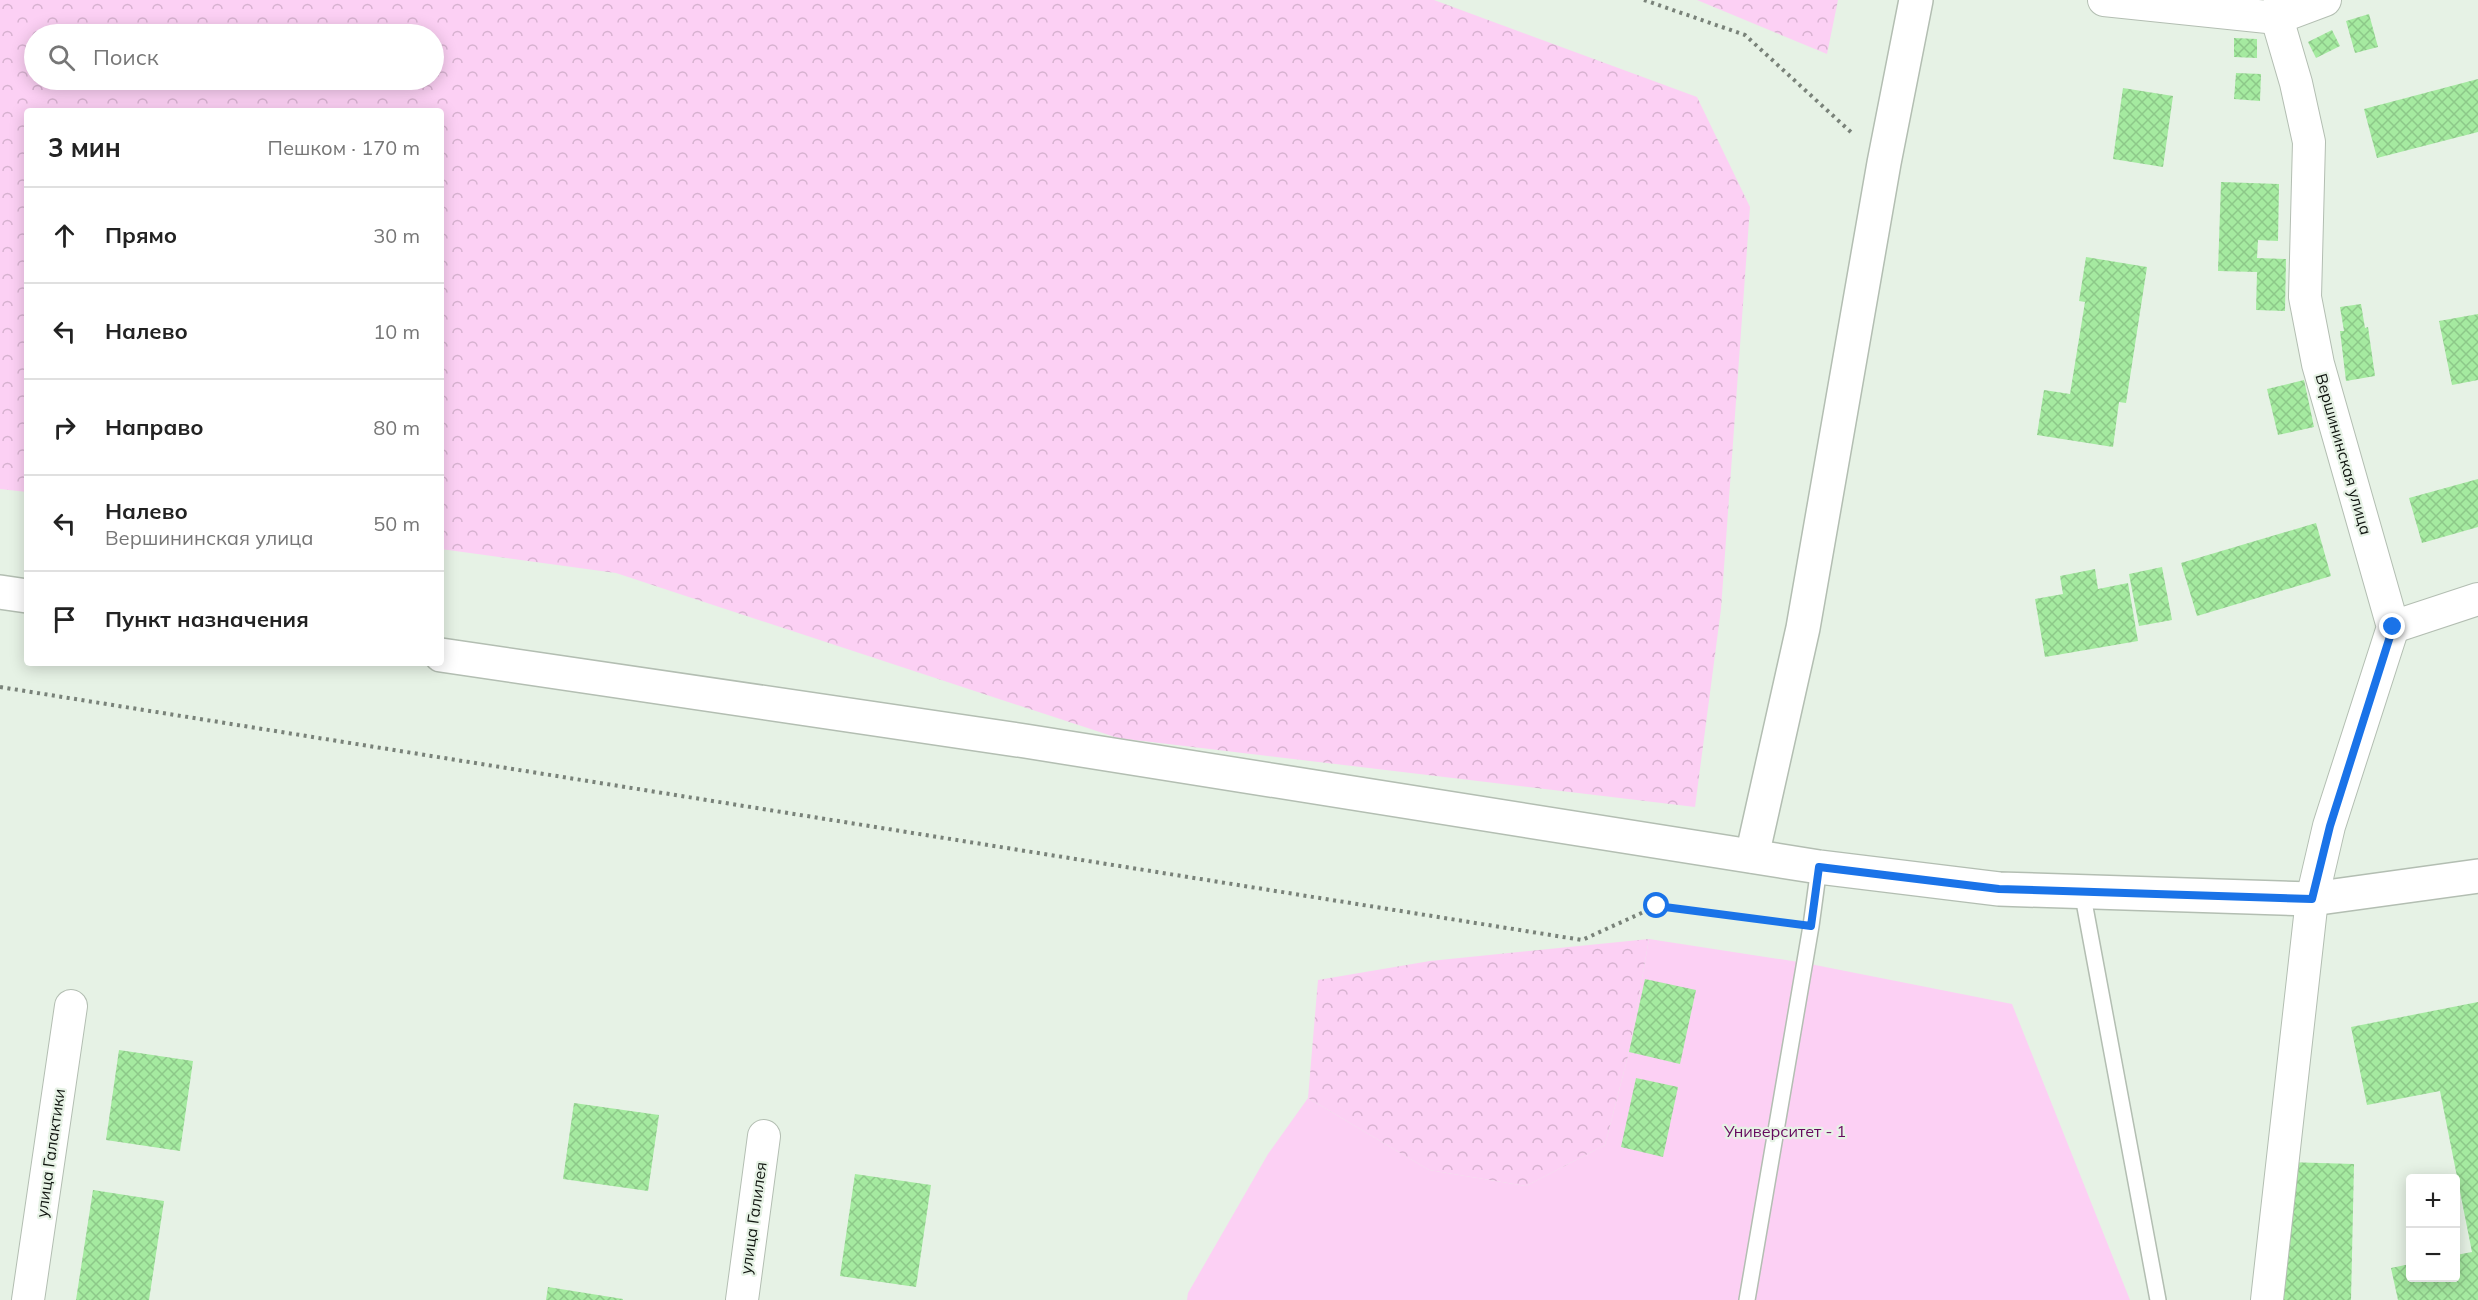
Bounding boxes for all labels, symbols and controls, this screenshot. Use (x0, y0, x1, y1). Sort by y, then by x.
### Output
search box (24, 24, 444, 90)
icon: search (45, 41, 78, 74)
text: Поиск (93, 43, 159, 71)
text: 3 мин (48, 131, 121, 164)
text: Пешком · 170 m (268, 135, 420, 160)
icon: ahead (48, 219, 81, 252)
text: Прямо (105, 221, 177, 249)
text: 30 m (373, 223, 420, 248)
icon: left (48, 315, 81, 348)
text: Налево (105, 317, 188, 345)
text: 10 m (373, 319, 420, 344)
street label: Вершининская улица (2311, 371, 2377, 537)
icon: right (48, 411, 81, 444)
text: Направо (105, 413, 203, 441)
text: 80 m (373, 415, 420, 440)
text: Налево (105, 497, 188, 525)
icon: left (48, 507, 81, 540)
text: 50 m (373, 511, 420, 536)
text: Вершининская улица (105, 525, 313, 550)
icon: arrive (48, 603, 81, 636)
text: Пункт назначения (105, 605, 309, 633)
route end (2379, 613, 2405, 639)
route start (1643, 892, 1669, 918)
street label: улица Галактики (31, 1087, 69, 1219)
park label: Университет - 1 (1723, 1121, 1846, 1141)
street label: улица Галилея (735, 1161, 771, 1275)
map controls (2406, 1174, 2460, 1282)
button: + (2406, 1174, 2460, 1228)
button: − (2406, 1228, 2460, 1282)

